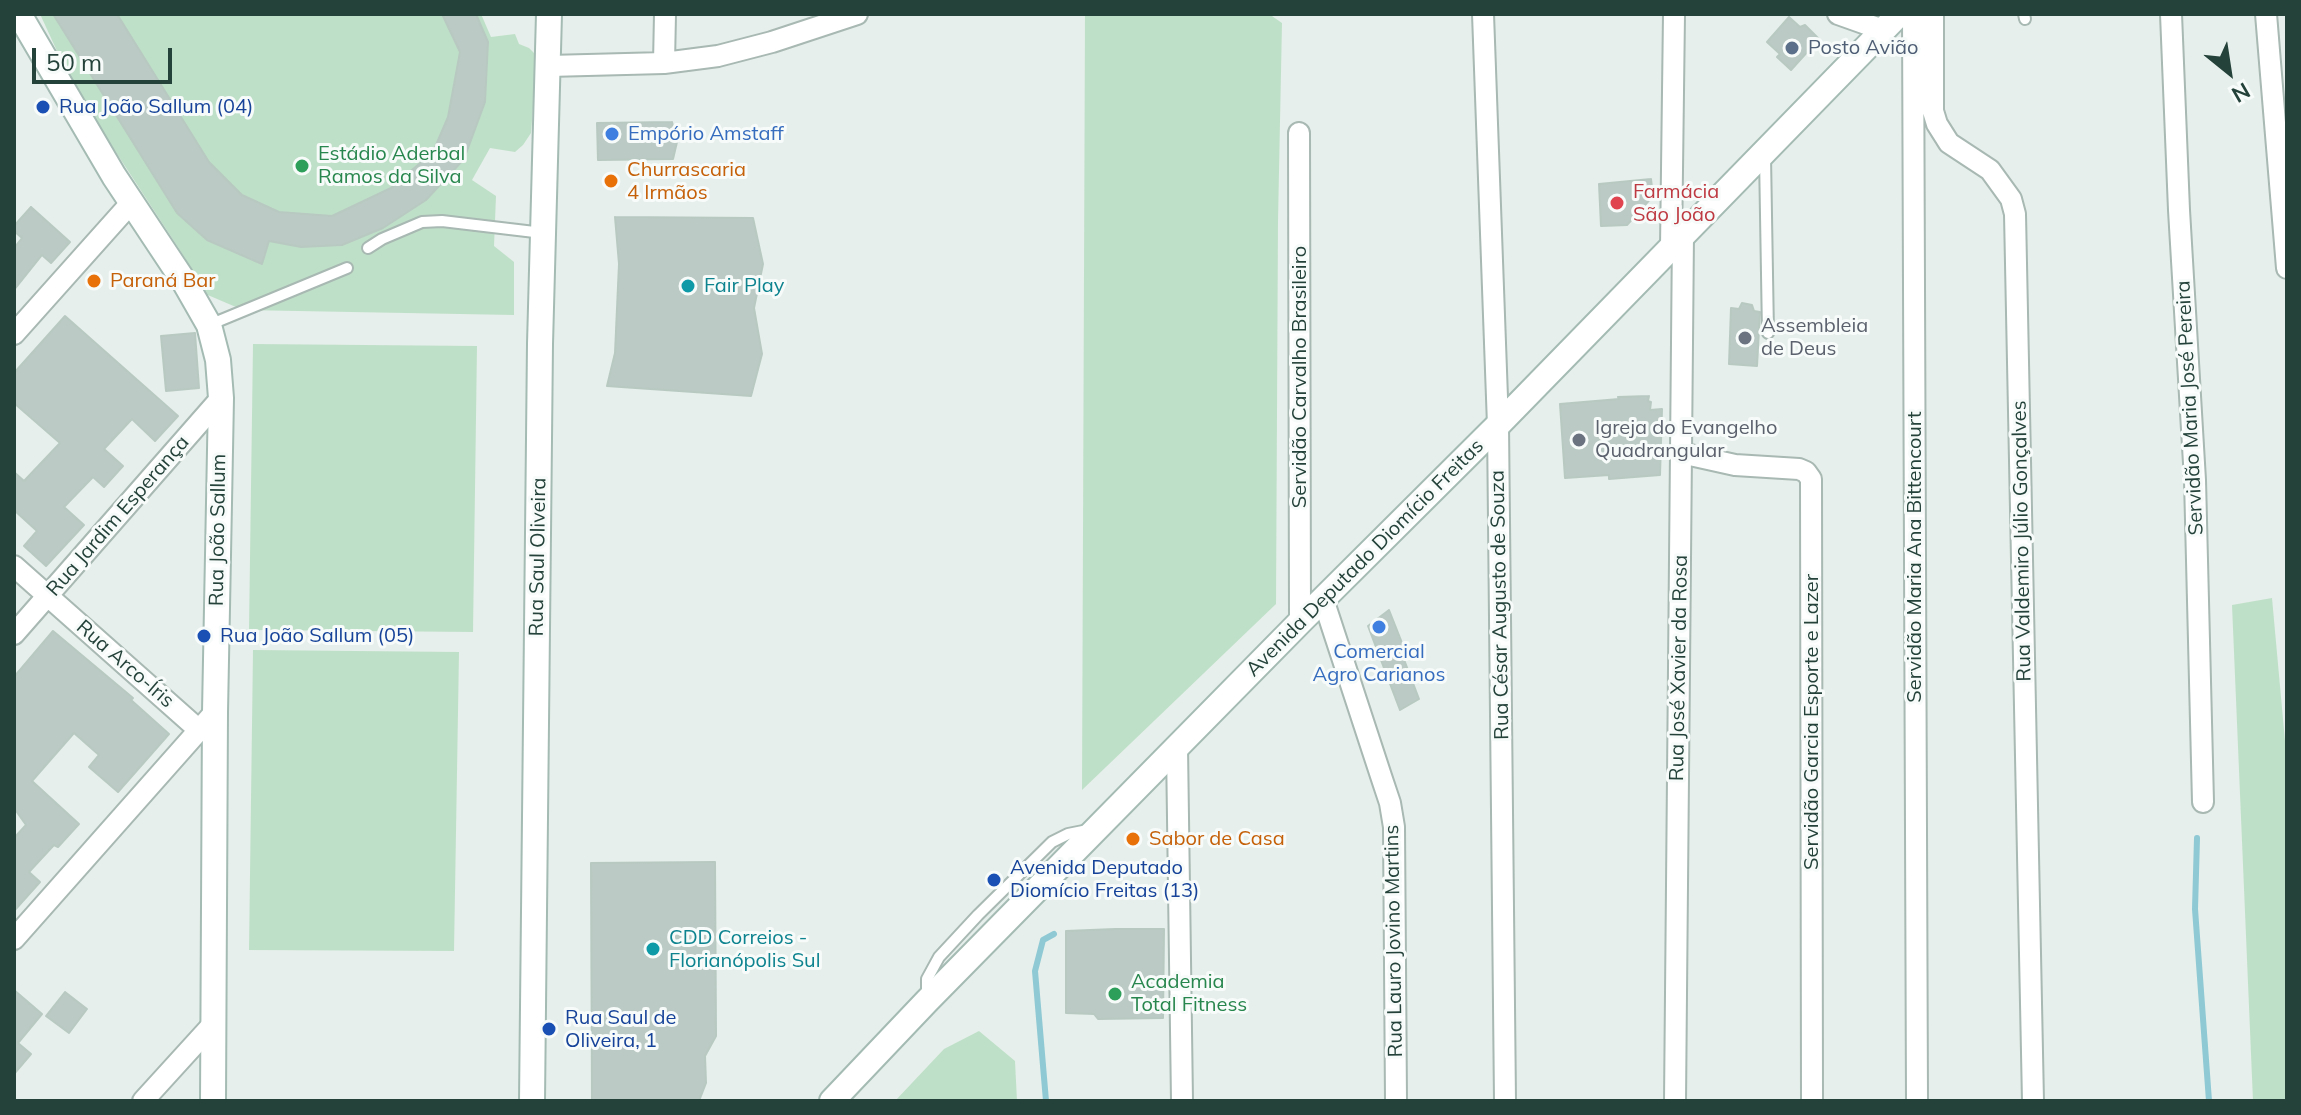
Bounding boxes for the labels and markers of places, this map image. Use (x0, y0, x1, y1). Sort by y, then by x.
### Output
place label: Posto Avião (1808, 36, 1918, 60)
marker: Posto Avião (1783, 39, 1801, 57)
place label: Rua João Sallum (04) (59, 95, 253, 119)
marker: Rua João Sallum (04) (34, 98, 52, 116)
place label: Empório Amstaff (628, 122, 784, 146)
marker: Empório Amstaff (603, 125, 621, 143)
place label: Estádio Aderbal Ramos da Silva (318, 142, 465, 189)
marker: Estádio Aderbal Ramos da Silva (293, 157, 311, 175)
place label: Churrascaria 4 Irmãos (627, 158, 746, 205)
marker: Churrascaria 4 Irmãos (602, 172, 620, 190)
place label: Farmácia São João (1633, 180, 1719, 227)
marker: Farmácia São João (1608, 194, 1626, 212)
place label: Paraná Bar (110, 269, 215, 293)
marker: Paraná Bar (85, 272, 103, 290)
place label: Fair Play (704, 274, 784, 298)
marker: Fair Play (679, 277, 697, 295)
place label: Assembleia de Deus (1761, 314, 1868, 361)
marker: Assembleia de Deus (1736, 329, 1754, 347)
place label: Igreja do Evangelho Quadrangular (1595, 416, 1777, 463)
marker: Igreja do Evangelho Quadrangular (1570, 431, 1588, 449)
marker: Comercial Agro Carianos (1370, 618, 1388, 636)
place label: Rua João Sallum (05) (220, 624, 414, 648)
marker: Rua João Sallum (05) (195, 627, 213, 645)
place label: Comercial Agro Carianos (1313, 640, 1445, 687)
place label: Sabor de Casa (1149, 827, 1285, 851)
marker: Sabor de Casa (1124, 830, 1142, 848)
place label: Avenida Deputado Diomício Freitas (13) (1010, 856, 1199, 903)
marker: Avenida Deputado Diomício Freitas (13) (985, 871, 1003, 889)
place label: CDD Correios - Florianópolis Sul (669, 926, 820, 973)
marker: CDD Correios - Florianópolis Sul (644, 940, 662, 958)
place label: Academia Total Fitness (1131, 970, 1247, 1017)
marker: Academia Total Fitness (1106, 985, 1124, 1003)
place label: Rua Saul de Oliveira, 1 (565, 1006, 676, 1053)
marker: Rua Saul de Oliveira, 1 (540, 1020, 558, 1038)

